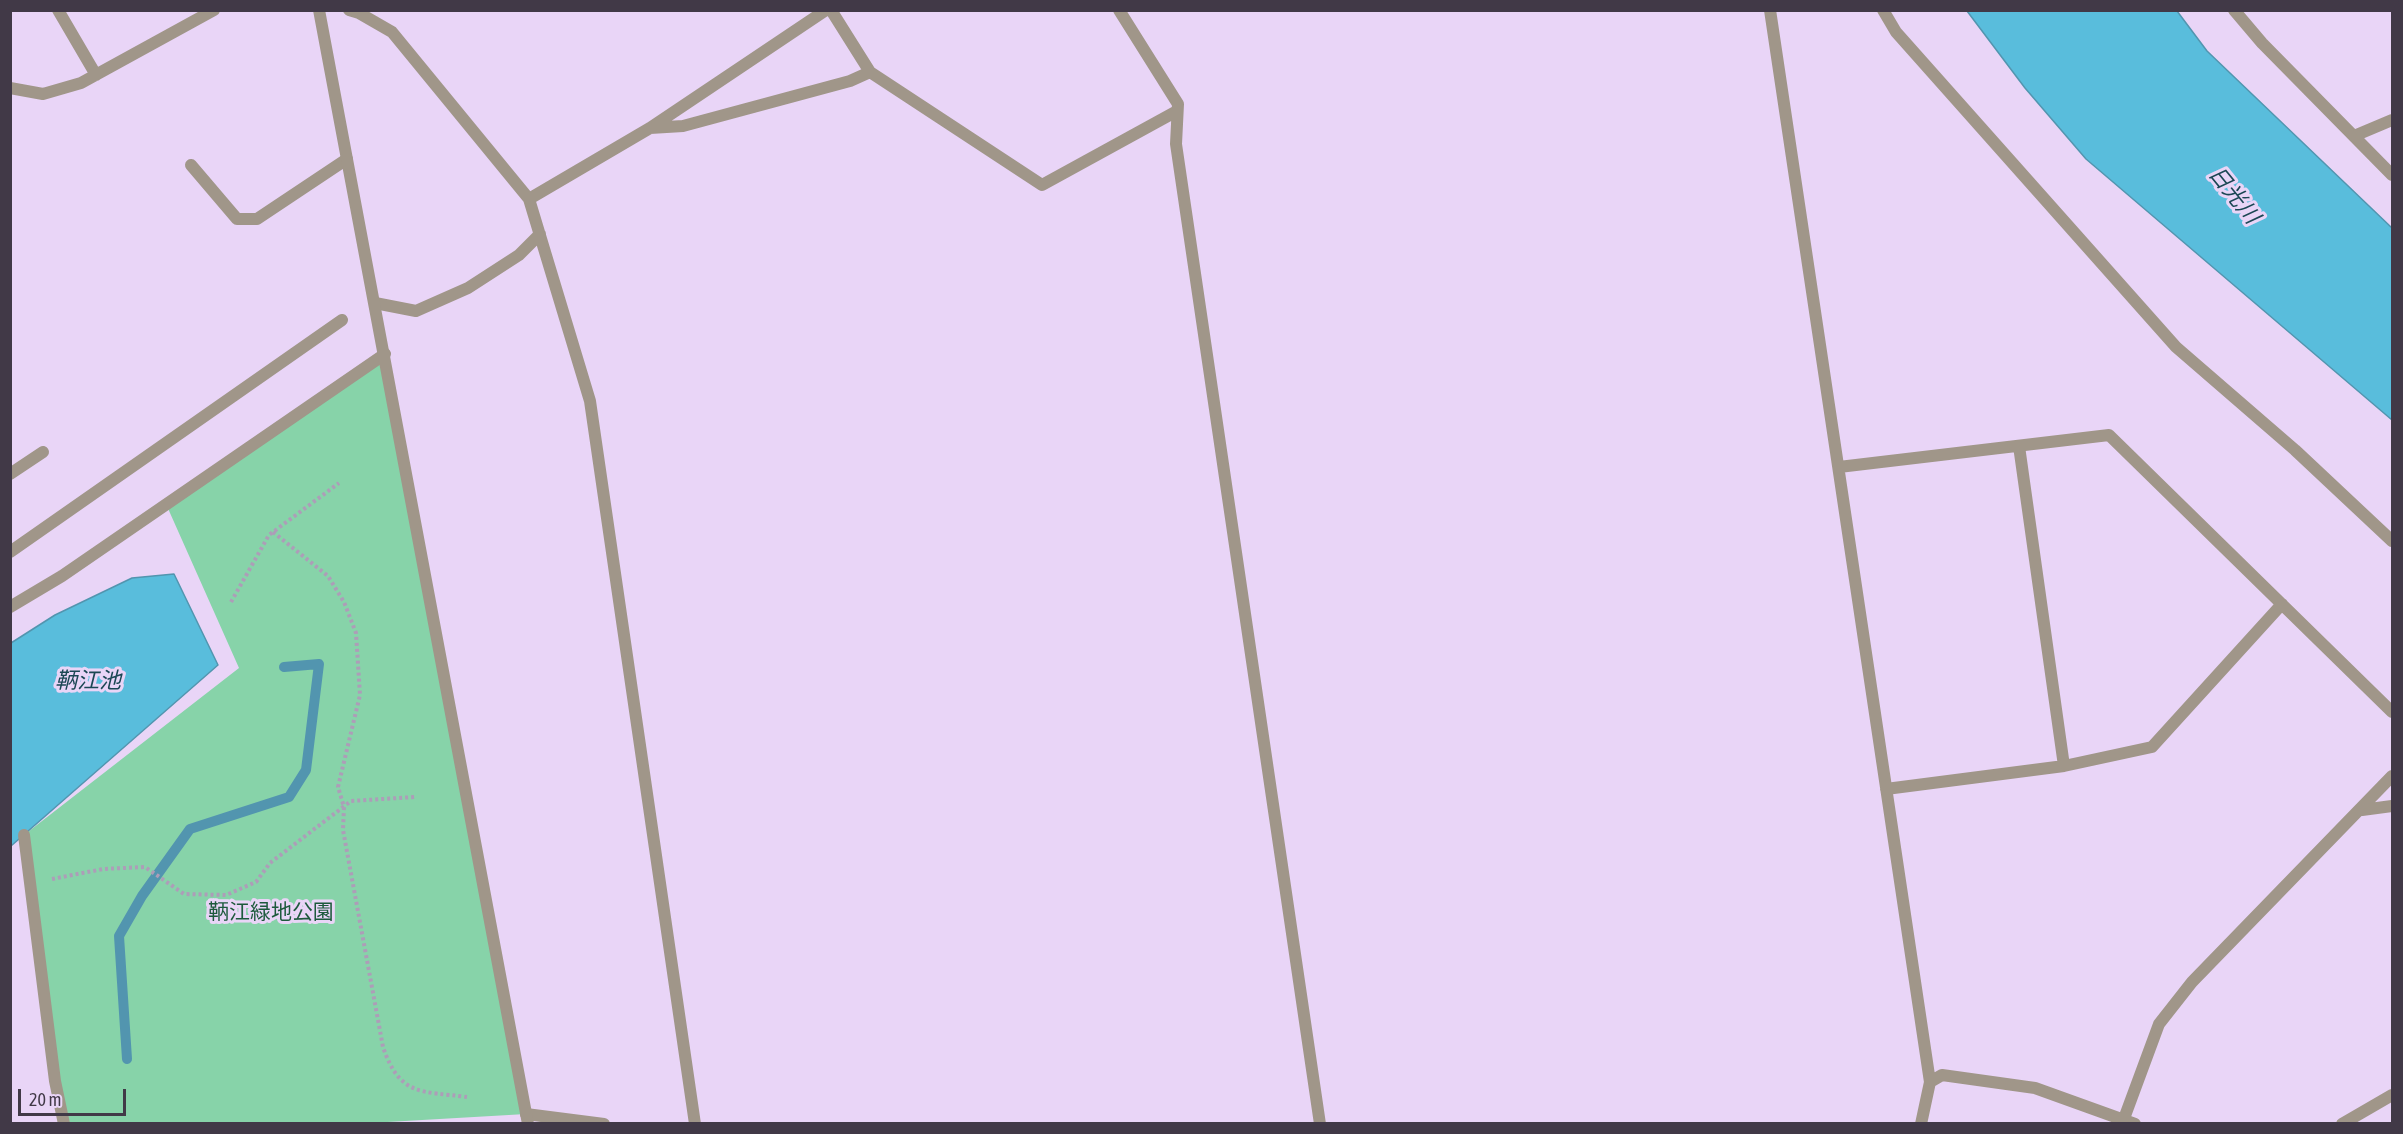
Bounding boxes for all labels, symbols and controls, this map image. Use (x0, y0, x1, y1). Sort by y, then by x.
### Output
water label: 日光川 (2203, 161, 2265, 229)
water label: 鞆江池 (55, 668, 121, 694)
park label: 鞆江緑地公園 (208, 899, 334, 925)
scale bar (21, 1077, 129, 1115)
text: 20 m (29, 1089, 61, 1110)

